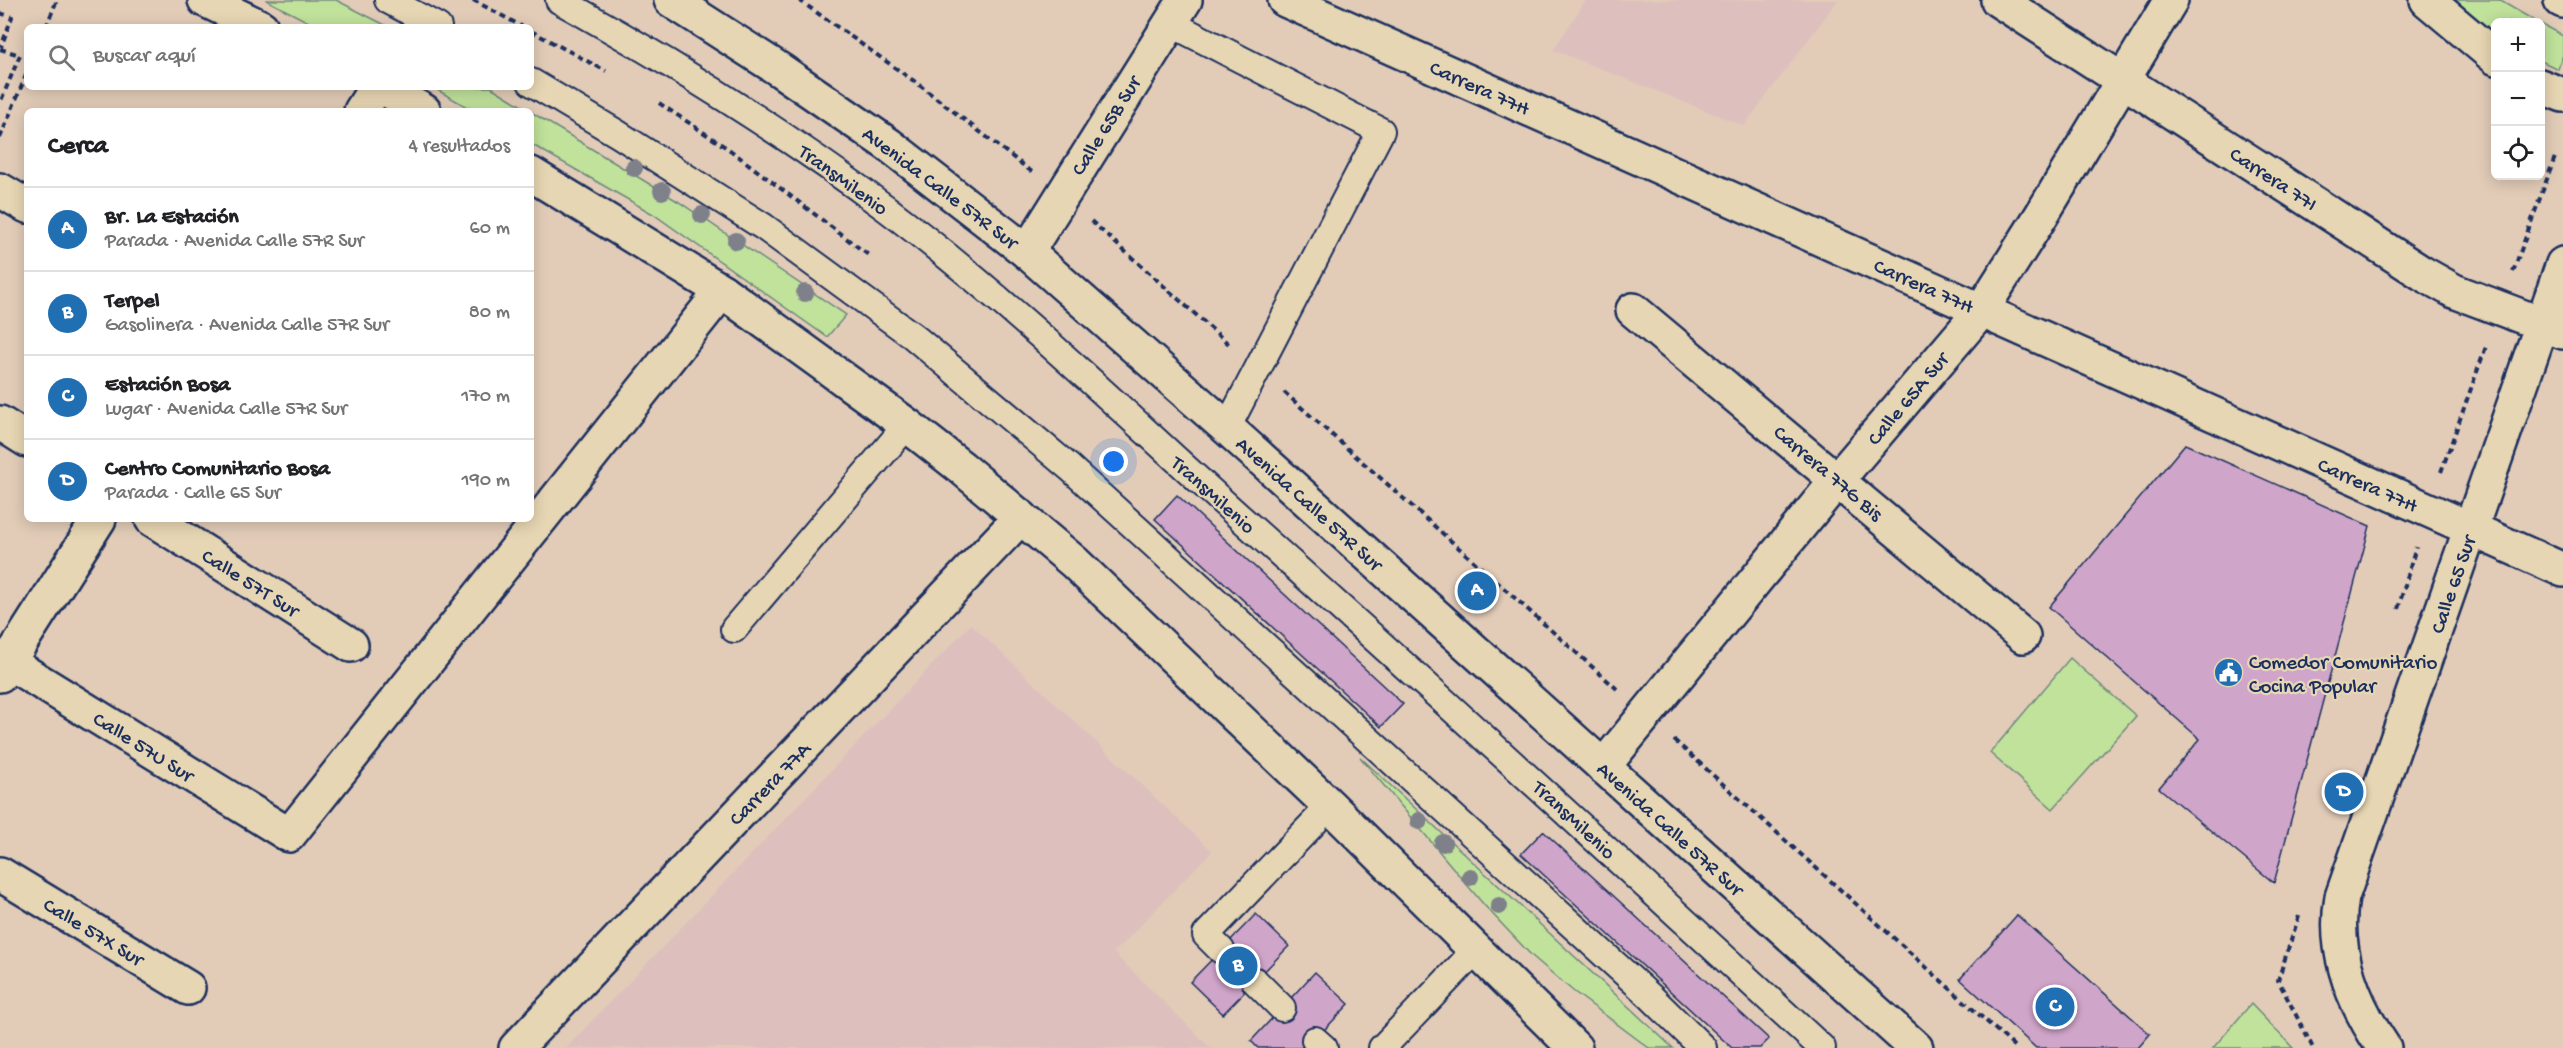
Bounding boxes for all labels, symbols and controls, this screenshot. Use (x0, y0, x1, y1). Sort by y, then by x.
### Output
map controls (2491, 18, 2545, 180)
button: + (2491, 18, 2545, 72)
search box (24, 24, 534, 90)
icon: search (45, 41, 78, 74)
text: Buscar aquí (93, 44, 196, 70)
street label: Carrera 77H (1425, 57, 1533, 124)
street label: Calle 65B Sur (1068, 71, 1149, 181)
button: − (2491, 72, 2545, 126)
street label: Avenida Calle 57R Sur (856, 123, 1023, 258)
button: locate (2491, 126, 2545, 180)
text: Cerca (48, 132, 108, 163)
text: 4 resultados (409, 136, 510, 159)
street label: TransMilenio (791, 140, 892, 223)
street label: Carrera 77I (2223, 143, 2321, 219)
text: Br. La Estación (105, 205, 239, 231)
text: A (62, 218, 73, 241)
text: 60 m (470, 218, 510, 241)
text: Parada · Avenida Calle 57R Sur (105, 231, 364, 254)
street label: Carrera 77H (1869, 255, 1977, 322)
text: Terpel (105, 289, 160, 315)
text: B (62, 302, 73, 325)
text: 80 m (469, 302, 510, 325)
text: Gasolinera · Avenida Calle 57R Sur (105, 315, 389, 338)
street label: Calle 65A Sur (1863, 347, 1957, 452)
text: Estación Bosa (105, 373, 230, 399)
text: C (62, 386, 73, 409)
text: 170 m (461, 386, 510, 409)
text: Lugar · Avenida Calle 57R Sur (105, 399, 347, 422)
street label: Carrera 77G Bis (1767, 421, 1888, 529)
street label: Avenida Calle 57R Sur (1229, 433, 1387, 579)
your location (1099, 447, 1128, 476)
street label: TransMilenio (1164, 452, 1259, 541)
street label: Carrera 77H (2313, 454, 2421, 521)
text: Centro Comunitario Bosa (105, 457, 330, 483)
text: D (61, 470, 74, 493)
text: 190 m (462, 470, 510, 493)
text: Parada · Calle 65 Sur (105, 483, 281, 506)
street label: Calle 65 Sur (2427, 531, 2484, 637)
street label: Calle 57T Sur (196, 545, 304, 626)
pin: A (1458, 568, 1496, 614)
place label: Comedor Comunitario Cocina Popular (2249, 652, 2437, 701)
public building icon: Comedor Comunitario Cocina Popular (2212, 657, 2244, 689)
street label: Calle 57U Sur (87, 708, 199, 791)
street label: Carrera 77A (725, 737, 819, 833)
street label: Avenida Calle 57R Sur (1590, 758, 1748, 904)
pin: D (2324, 770, 2364, 814)
street label: TransMilenio (1525, 776, 1620, 867)
street label: Calle 57X Sur (37, 894, 148, 975)
pin: B (1218, 944, 1258, 988)
pin: C (2036, 984, 2074, 1030)

